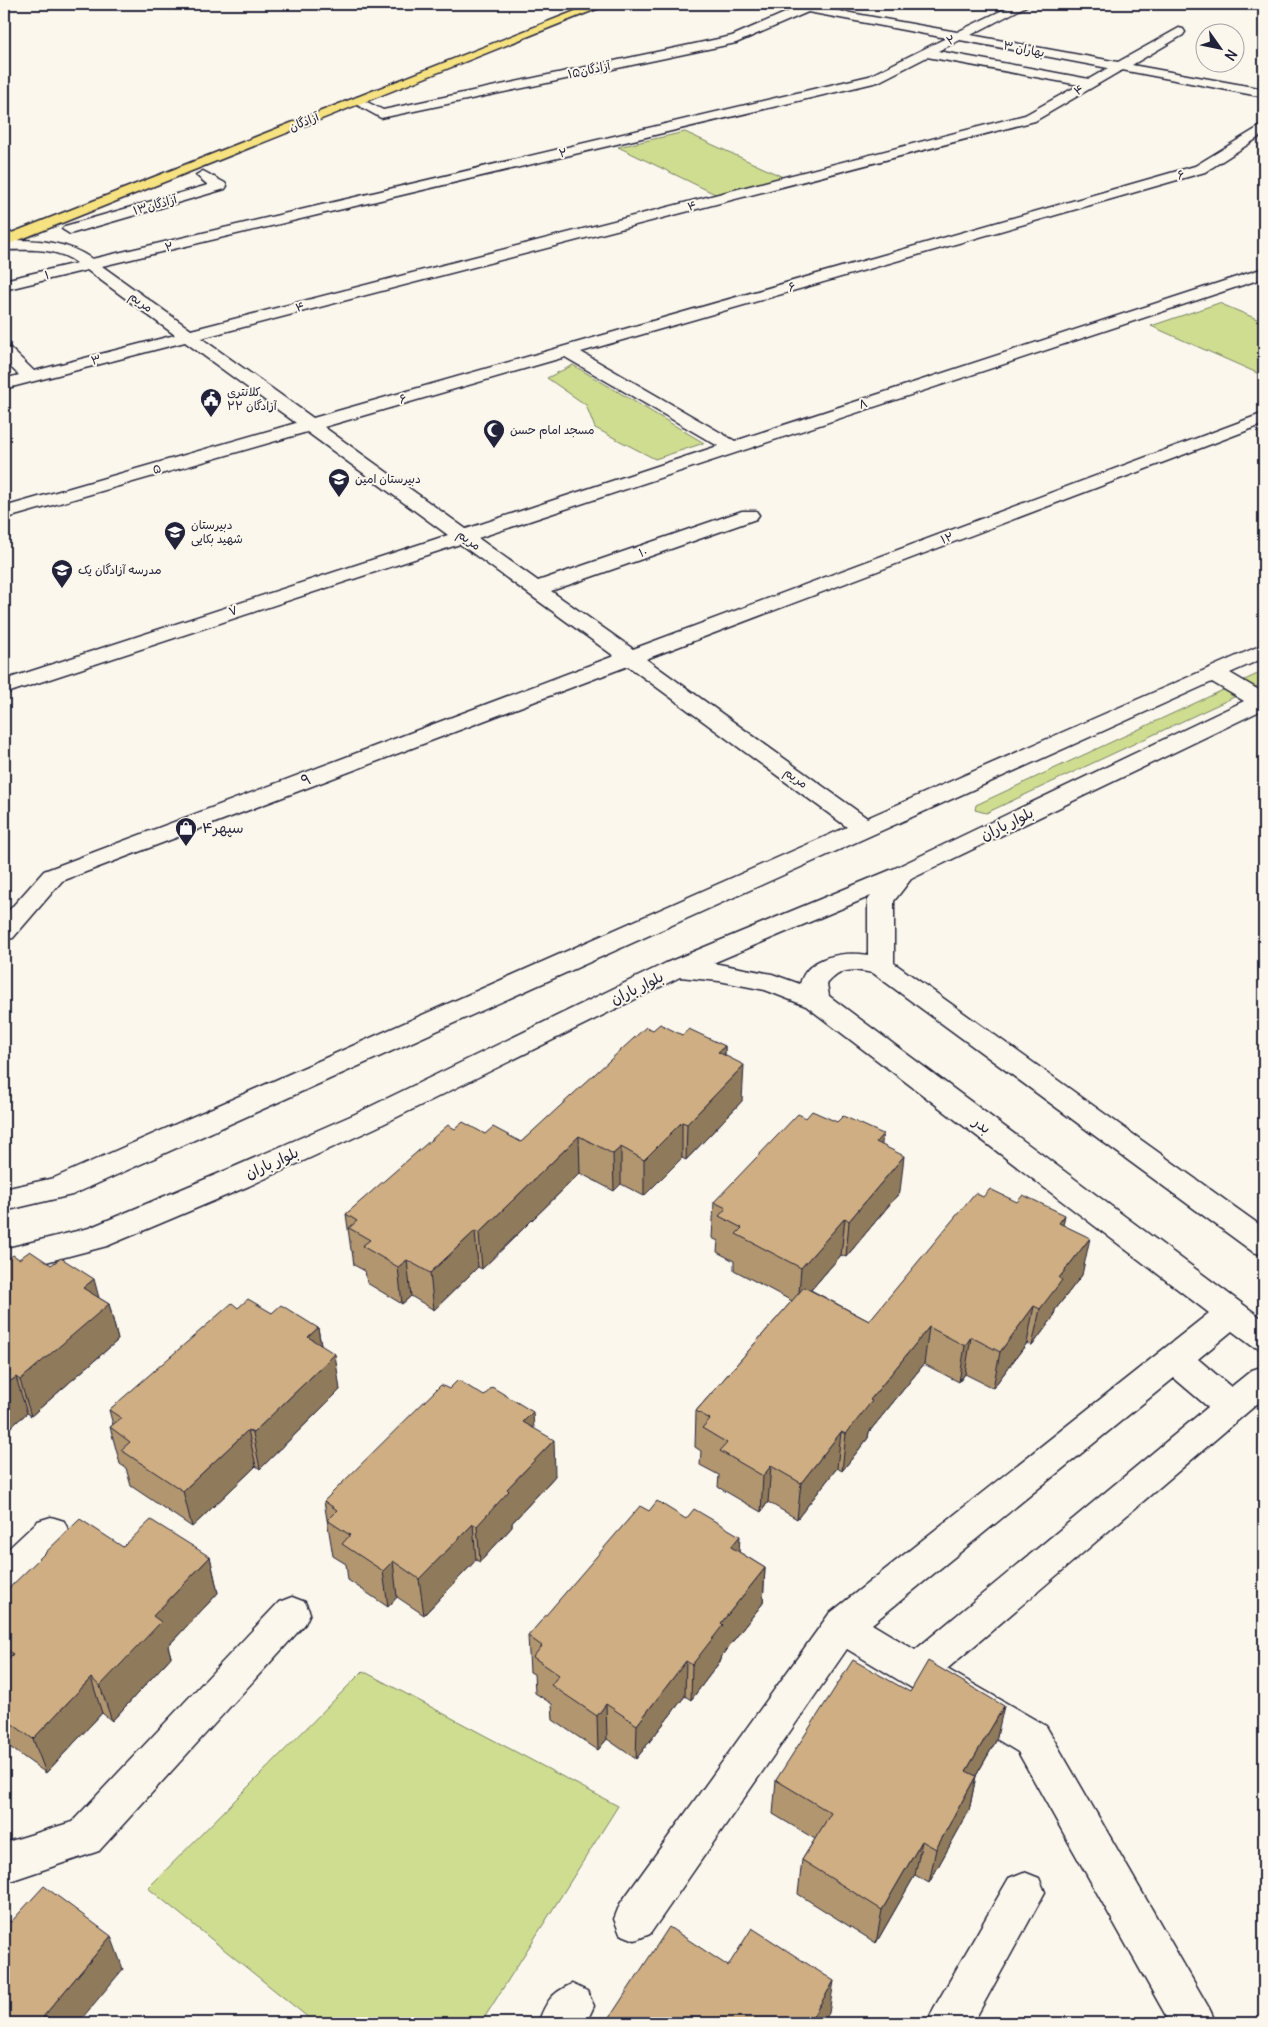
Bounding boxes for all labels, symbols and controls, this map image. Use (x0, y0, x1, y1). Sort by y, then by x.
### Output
north arrow (1196, 22, 1246, 72)
street label: ۲ (944, 31, 958, 48)
street label: بهاران ۳ (1002, 37, 1046, 61)
text: N (1221, 46, 1241, 64)
street label: آزادگان۱۵ (566, 57, 613, 81)
street label: ۴ (1071, 81, 1086, 98)
street label: آزادگان (287, 108, 322, 134)
street label: ۲ (557, 144, 569, 161)
street label: ۶ (1175, 166, 1186, 183)
street label: آزادگان۱۳ (131, 191, 179, 218)
street label: ۴ (686, 197, 698, 214)
street label: ۲ (163, 238, 175, 255)
street label: ۱ (43, 267, 51, 282)
street label: ۶ (786, 278, 797, 295)
street label: مریم (125, 288, 156, 317)
street label: ۴ (294, 298, 306, 315)
street label: ۳ (89, 351, 102, 368)
place label: کلانتری ۲۲ آزادگان (227, 384, 278, 413)
public building icon: کلانتری ۲۲ آزادگان (199, 387, 223, 418)
street label: ۶ (397, 390, 408, 407)
street label: ۸ (857, 395, 869, 412)
mosque icon: مسجد امام حسن (482, 418, 506, 449)
place label: مسجد امام حسن (510, 422, 595, 439)
street label: ۵ (151, 460, 163, 477)
school or university icon: دبیرستان امین (327, 467, 351, 498)
place label: دبیرستان امین (355, 471, 421, 487)
place label: دبیرستان شهید بکایی (191, 517, 243, 547)
school or university icon: دبیرستان شهید بکایی (163, 520, 187, 551)
street label: مریم (453, 526, 484, 555)
street label: ۱۲ (938, 528, 955, 547)
street label: ۱۰ (636, 543, 649, 560)
school or university icon: مدرسه آزادگان یک (50, 558, 74, 589)
place label: مدرسه آزادگان یک (78, 562, 162, 577)
street label: ۷ (226, 602, 239, 619)
street label: مریم (780, 764, 811, 793)
street label: ۹ (298, 769, 314, 790)
street label: بلوار باران (977, 803, 1036, 844)
shop icon: سپهر۴ (174, 816, 198, 847)
place label: سپهر۴ (202, 818, 244, 838)
street label: بلوار باران (607, 967, 666, 1008)
street label: بدر (969, 1111, 995, 1138)
street label: بلوار باران (242, 1142, 301, 1183)

